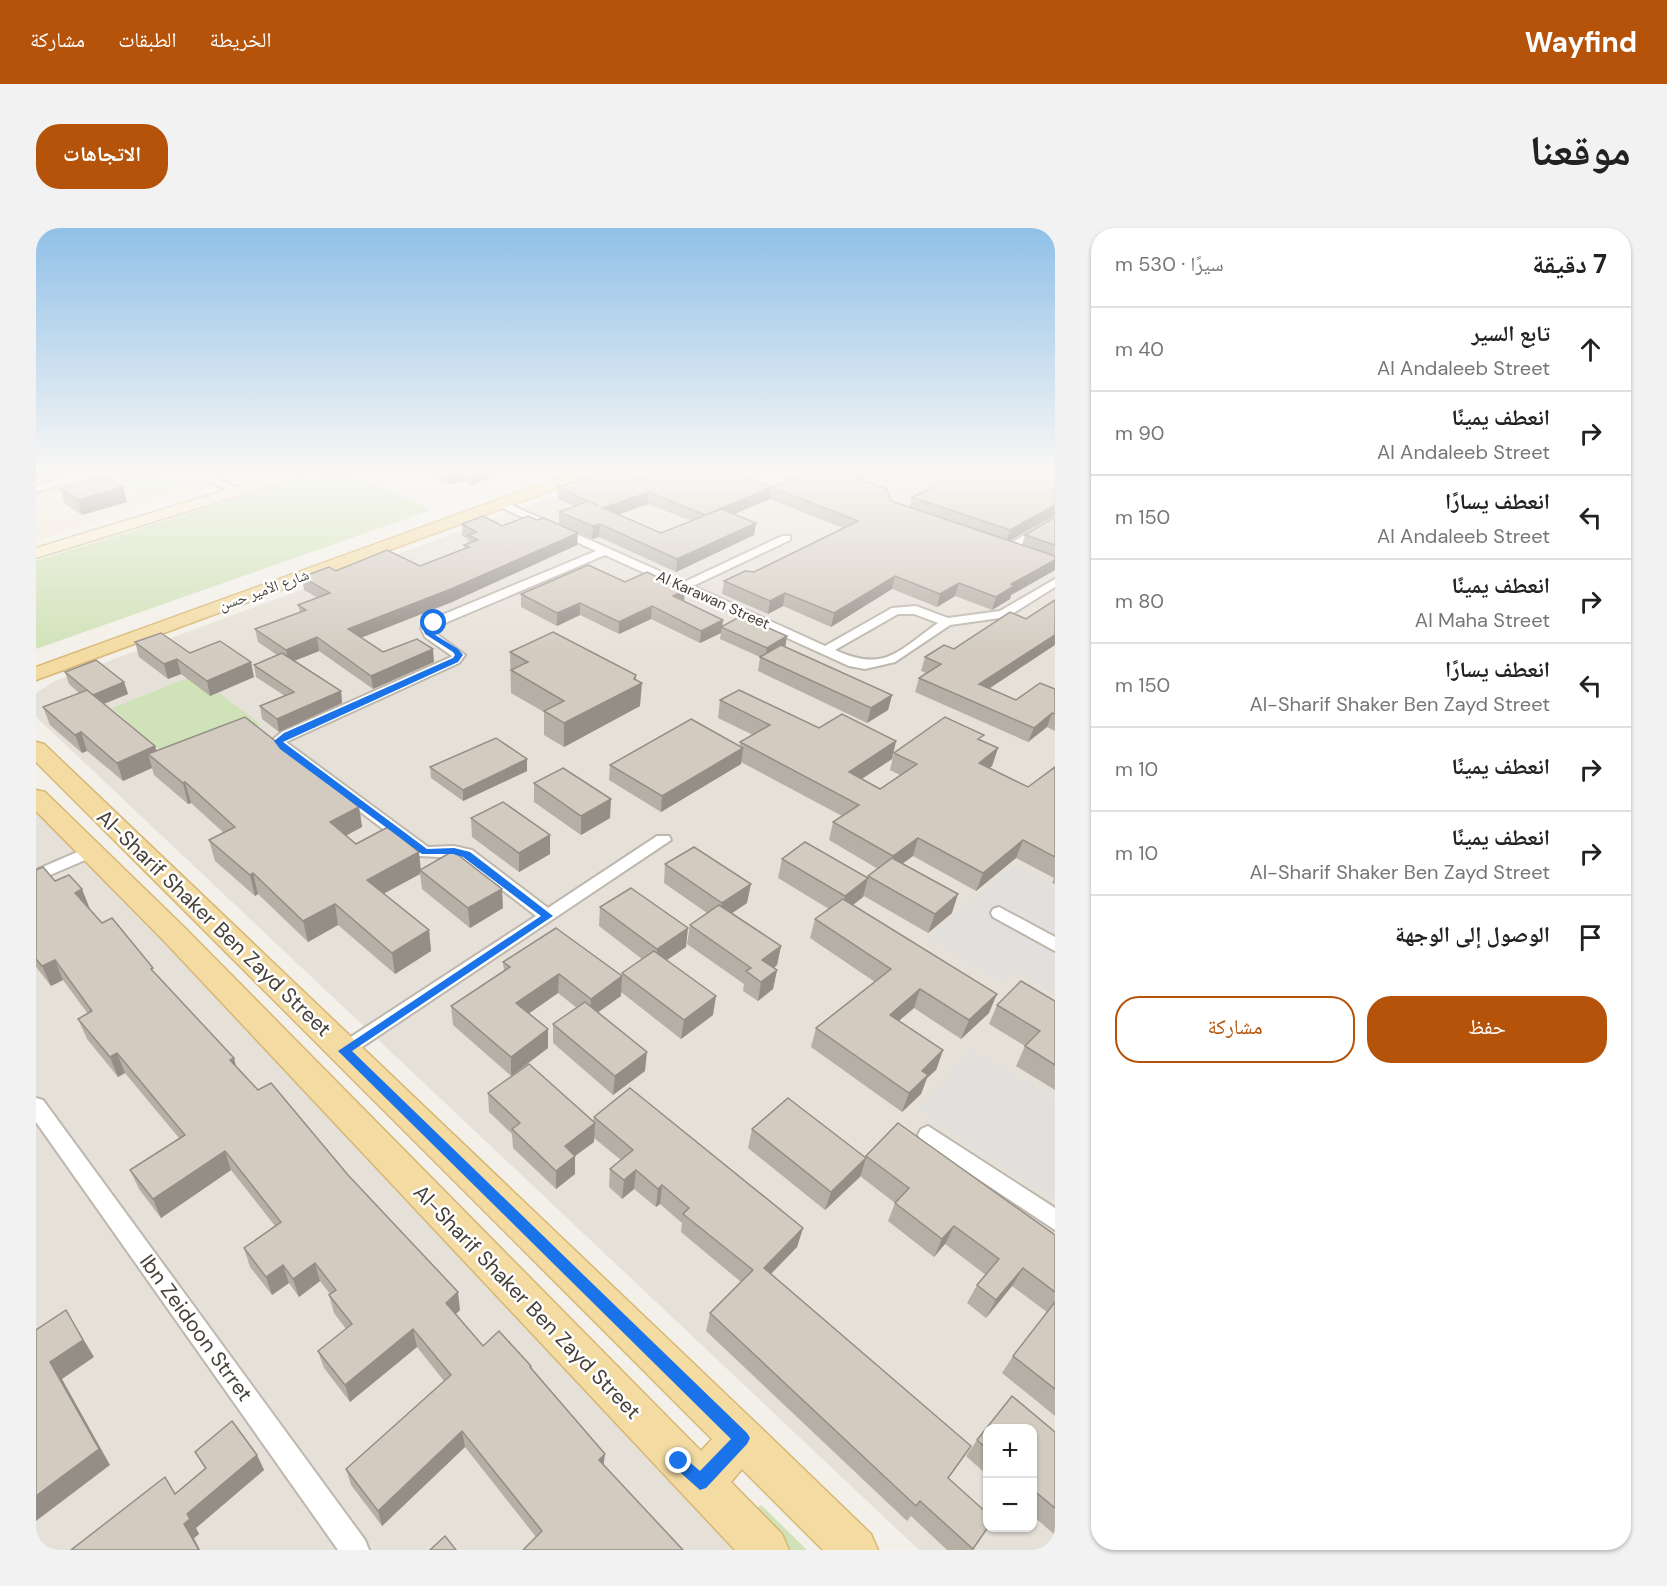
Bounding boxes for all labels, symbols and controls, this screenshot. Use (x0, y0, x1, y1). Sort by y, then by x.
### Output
text: Wayfind (1525, 24, 1637, 61)
text: مشاركة (30, 26, 85, 54)
text: الطبقات (118, 26, 177, 54)
text: الخريطة (210, 26, 271, 54)
text: موقعنا (1530, 123, 1631, 178)
button: الاتجاهات (36, 124, 168, 189)
text: 7 دقيقة (1532, 247, 1607, 281)
text: سيرًا · 530 m (1115, 251, 1224, 277)
text: تابع السير (1471, 319, 1550, 348)
icon: ahead (1574, 333, 1607, 366)
text: 40 m (1115, 336, 1164, 362)
text: Al Andaleeb Street (1377, 355, 1550, 381)
text: انعطف يمينًا (1452, 403, 1550, 432)
icon: right (1574, 417, 1607, 450)
text: 90 m (1115, 420, 1164, 446)
text: Al Andaleeb Street (1377, 439, 1550, 465)
text: انعطف يسارًا (1445, 487, 1550, 516)
icon: left (1574, 501, 1607, 534)
text: 150 m (1115, 504, 1170, 530)
text: Al Andaleeb Street (1377, 523, 1550, 549)
street label: شارع الأمير حسن (216, 564, 312, 616)
street label: Al Karawan Street (653, 566, 773, 634)
text: انعطف يمينًا (1452, 571, 1550, 600)
icon: right (1574, 585, 1607, 618)
text: 80 m (1115, 588, 1164, 614)
text: Al Maha Street (1415, 607, 1550, 633)
route start (420, 609, 446, 635)
text: انعطف يسارًا (1445, 655, 1550, 684)
icon: left (1574, 669, 1607, 702)
text: 150 m (1115, 672, 1170, 698)
text: Al-Sharif Shaker Ben Zayd Street (1249, 691, 1550, 717)
text: انعطف يمينًا (1452, 752, 1550, 781)
icon: right (1574, 753, 1607, 786)
text: 10 m (1115, 756, 1158, 782)
street label: Al-Sharif Shaker Ben Zayd Street (91, 803, 337, 1043)
text: انعطف يمينًا (1452, 823, 1550, 852)
icon: right (1574, 837, 1607, 870)
text: 10 m (1115, 840, 1158, 866)
text: Al-Sharif Shaker Ben Zayd Street (1249, 859, 1550, 885)
text: الوصول إلى الوجهة (1395, 920, 1550, 949)
icon: arrive (1574, 921, 1607, 954)
button: مشاركة (1115, 996, 1355, 1063)
button: حفظ (1367, 996, 1607, 1063)
street label: Al-Sharif Shaker Ben Zayd Street (407, 1179, 647, 1425)
street label: Ibn Zeidoon Strret (133, 1249, 259, 1407)
map controls (983, 1424, 1037, 1532)
button: + (983, 1424, 1037, 1478)
route end (665, 1447, 691, 1473)
button: − (983, 1478, 1037, 1532)

